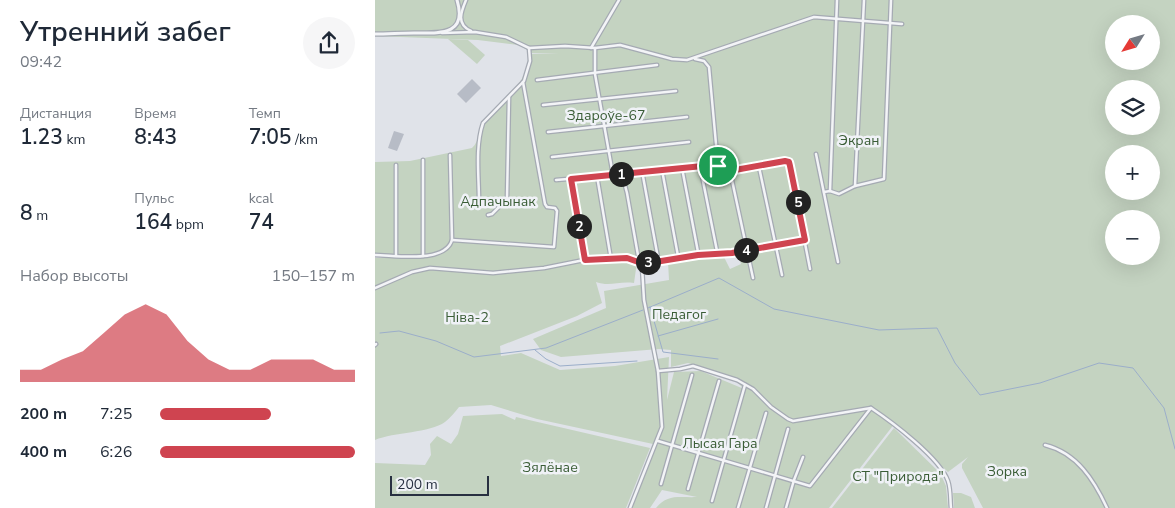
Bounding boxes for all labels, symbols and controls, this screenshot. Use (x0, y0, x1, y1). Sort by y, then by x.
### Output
text: Утренний забег (20, 13, 231, 51)
north arrow (1105, 15, 1160, 70)
map controls (1105, 15, 1160, 265)
button: share (303, 17, 355, 69)
text: 09:42 (20, 51, 62, 73)
button: layers (1105, 80, 1160, 135)
text: Дистанция (20, 104, 92, 123)
text: Время (134, 104, 176, 123)
text: Темп (249, 104, 281, 123)
park label: Здароўе-67 (567, 106, 645, 125)
text: 1.23 (20, 123, 63, 151)
text: 8:43 (134, 123, 177, 151)
text: 7:05 (249, 123, 291, 151)
text: km (63, 130, 85, 149)
text: /km (291, 130, 318, 149)
park label: Экран (839, 131, 879, 150)
pin (697, 145, 739, 187)
button: + (1105, 145, 1160, 200)
icon: arrive (704, 152, 732, 180)
pin: 1 (609, 162, 633, 186)
text: 1 (617, 165, 626, 184)
text: Пульс (134, 189, 174, 208)
text: kcal (249, 189, 273, 208)
pin: 5 (785, 190, 811, 214)
park label: Адпачынак (460, 192, 536, 211)
text: 5 (794, 193, 803, 212)
text: 8 (20, 199, 33, 227)
text: m (33, 206, 48, 225)
text: 164 (134, 208, 172, 236)
text: 74 (249, 208, 274, 236)
button: − (1105, 210, 1160, 265)
pin: 2 (567, 214, 591, 238)
text: bpm (172, 215, 204, 234)
text: 2 (575, 217, 584, 236)
pin: 4 (733, 238, 759, 262)
text: 4 (742, 241, 751, 260)
pin: 3 (635, 250, 661, 274)
text: 3 (644, 253, 653, 272)
text: Набор высоты (20, 265, 128, 287)
text: 150–157 m (272, 265, 355, 287)
park label: Педагог (652, 305, 706, 324)
park label: Ніва-2 (445, 308, 489, 327)
text: 200 m (20, 403, 67, 425)
text: 7:25 (100, 403, 132, 425)
park label: Лысая Гара (683, 434, 758, 453)
text: 400 m (20, 441, 67, 463)
text: 6:26 (100, 441, 132, 463)
park label: Зялёнае (522, 458, 578, 477)
park label: Зорка (987, 462, 1027, 481)
park label: СТ "Природа" (852, 467, 944, 486)
scale bar (390, 473, 489, 496)
text: 200 m (397, 475, 438, 494)

